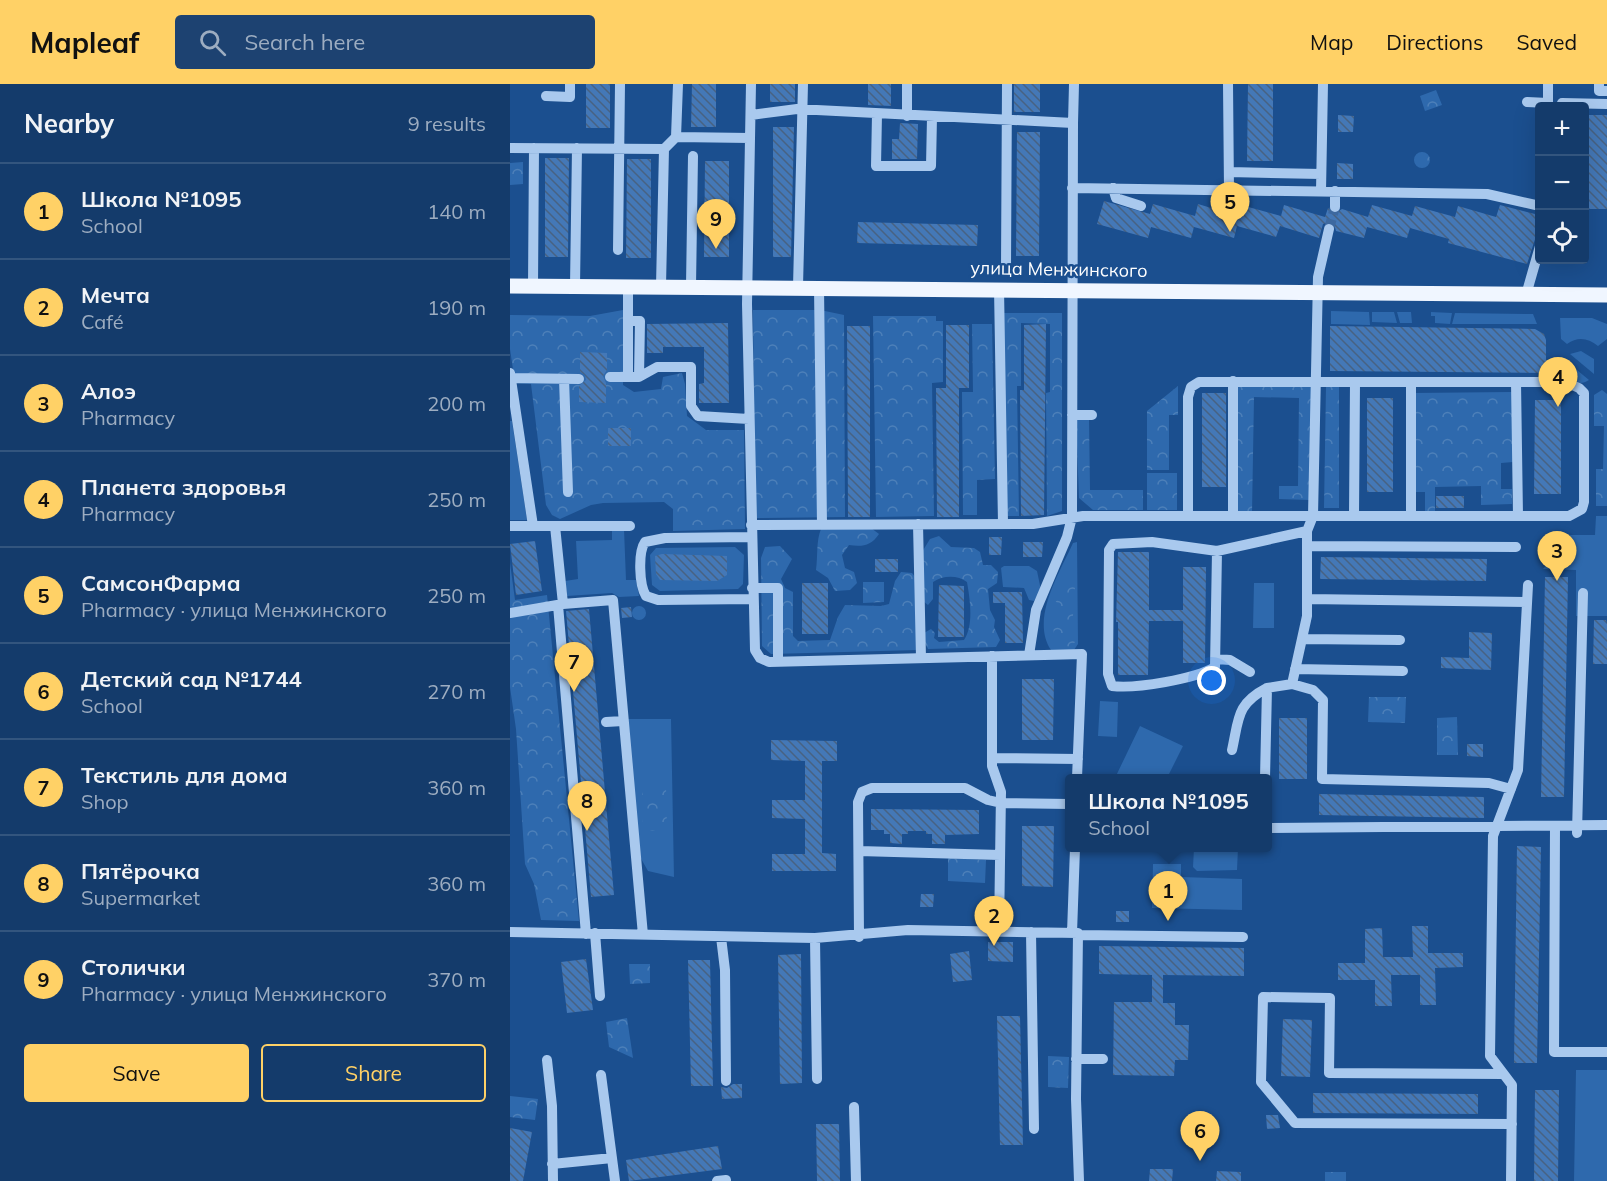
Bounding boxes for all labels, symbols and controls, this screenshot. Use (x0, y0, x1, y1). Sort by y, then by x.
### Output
search box (175, 15, 595, 69)
text: Mapleaf (30, 25, 139, 60)
icon: search (196, 26, 229, 59)
text: Search here (244, 28, 365, 56)
text: Map (1310, 29, 1353, 55)
text: Directions (1386, 29, 1483, 55)
text: Saved (1516, 29, 1577, 55)
map controls (1535, 102, 1589, 264)
button: + (1535, 102, 1589, 156)
text: Nearby (24, 107, 114, 140)
text: 9 results (408, 111, 486, 136)
button: − (1535, 156, 1589, 210)
pin: 5 (1210, 182, 1250, 232)
text: Школа №1095 (81, 185, 242, 213)
text: 1 (38, 199, 50, 224)
text: 140 m (427, 199, 486, 224)
pin: 9 (696, 200, 736, 249)
button: locate (1535, 210, 1589, 264)
text: School (81, 213, 143, 238)
street label: улица Менжинского (970, 256, 1148, 282)
text: Мечта (81, 281, 150, 309)
text: 2 (38, 295, 50, 320)
text: 190 m (427, 295, 486, 320)
text: Café (81, 309, 124, 334)
pin: 4 (1538, 358, 1578, 407)
text: Алоэ (81, 377, 136, 405)
text: 3 (38, 391, 50, 416)
text: 200 m (427, 391, 486, 416)
text: Pharmacy (81, 405, 175, 430)
text: Планета здоровья (81, 473, 286, 501)
text: 4 (38, 487, 50, 512)
text: 250 m (427, 487, 486, 512)
text: Pharmacy (81, 501, 175, 526)
pin: 3 (1538, 532, 1576, 581)
text: СамсонФарма (81, 569, 241, 597)
text: 5 (38, 583, 50, 608)
text: 250 m (427, 583, 486, 608)
text: Pharmacy · улица Менжинского (81, 597, 387, 622)
pin: 7 (554, 642, 594, 692)
text: Детский сад №1744 (81, 665, 302, 693)
your location (1197, 666, 1226, 695)
text: 6 (38, 679, 50, 704)
text: 270 m (427, 679, 486, 704)
text: School (81, 693, 143, 718)
text: Текстиль для дома (81, 761, 288, 789)
popup (1065, 774, 1272, 852)
text: 7 (38, 775, 50, 800)
text: 360 m (427, 775, 486, 800)
pin: 8 (568, 782, 607, 831)
text: Школа №1095 (1088, 787, 1249, 815)
text: Shop (81, 789, 129, 814)
text: School (1088, 815, 1150, 840)
text: Пятёрочка (81, 857, 200, 885)
text: 8 (38, 871, 50, 896)
text: 360 m (427, 871, 486, 896)
pin: 1 (1148, 872, 1188, 921)
text: Supermarket (81, 885, 200, 910)
pin: 2 (974, 896, 1014, 946)
text: Столички (81, 953, 186, 981)
text: 9 (38, 967, 50, 992)
text: 370 m (427, 967, 486, 992)
text: Pharmacy · улица Менжинского (81, 981, 387, 1006)
button: Save (24, 1044, 249, 1102)
button: Share (261, 1044, 486, 1102)
pin: 6 (1180, 1112, 1220, 1161)

